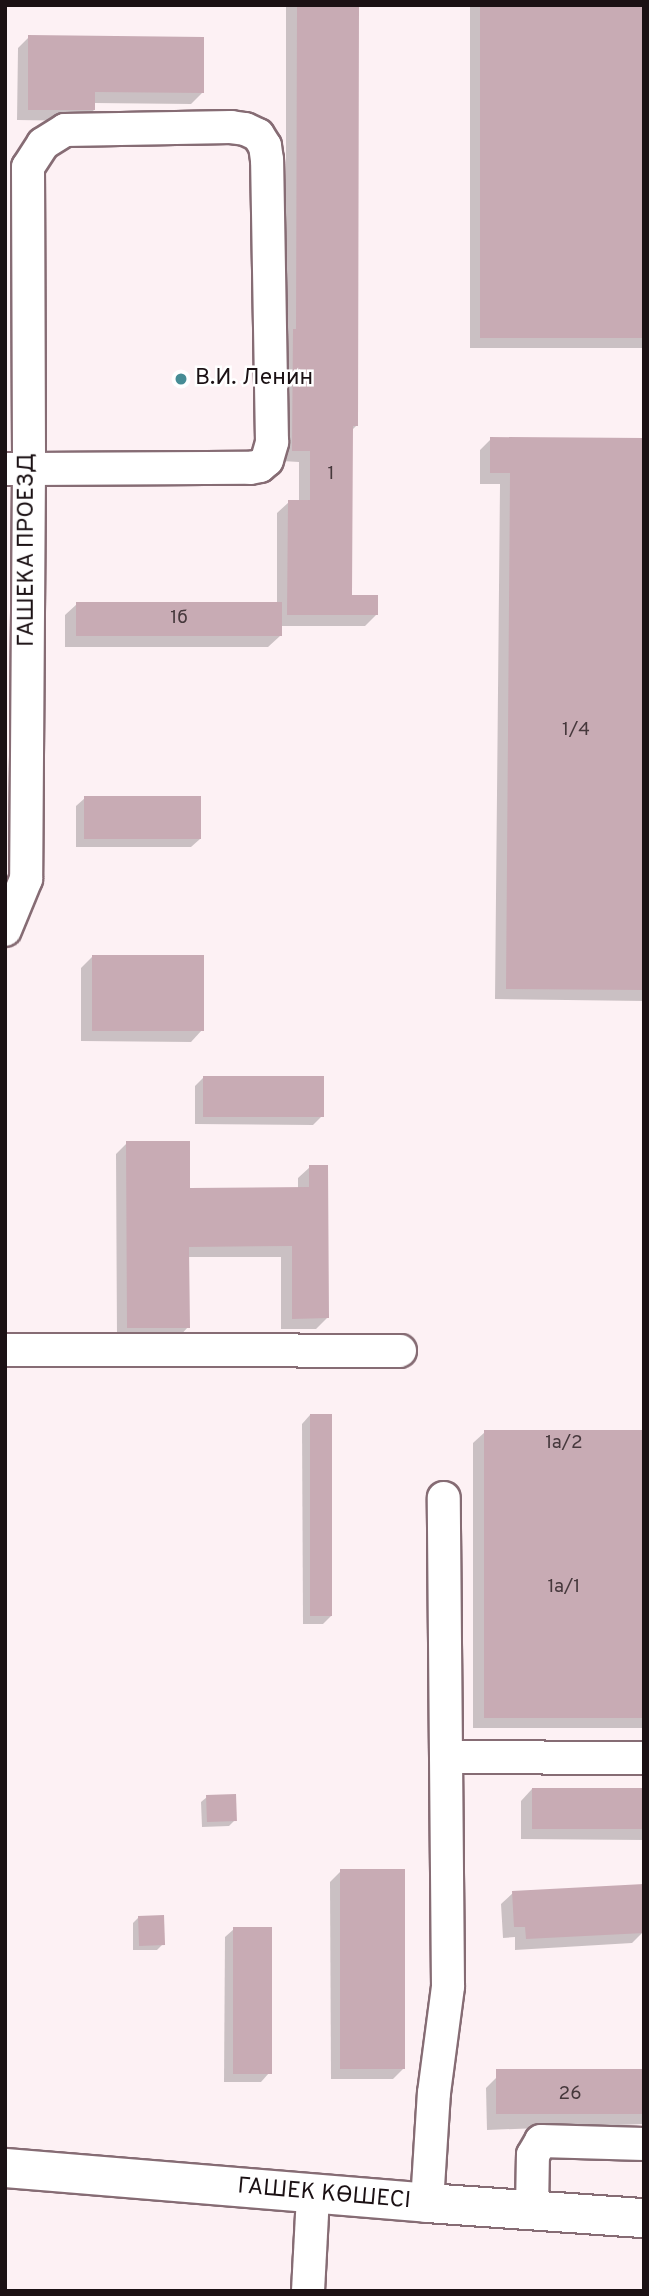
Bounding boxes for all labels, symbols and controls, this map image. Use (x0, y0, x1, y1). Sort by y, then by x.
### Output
place label: В.И. Ленин (195, 365, 313, 393)
marker: В.И. Ленин (173, 371, 189, 387)
street label: ГАШЕКА ПРОЕЗД (14, 453, 42, 647)
house number: 1 (327, 464, 335, 486)
house number: 1б (170, 608, 188, 630)
house number: 1/4 (562, 720, 590, 742)
house number: 1а/2 (545, 1433, 583, 1455)
house number: 1а/1 (548, 1577, 580, 1599)
house number: 26 (559, 2084, 581, 2106)
street label: ГАШЕК КӨШЕСІ (236, 2174, 412, 2216)

